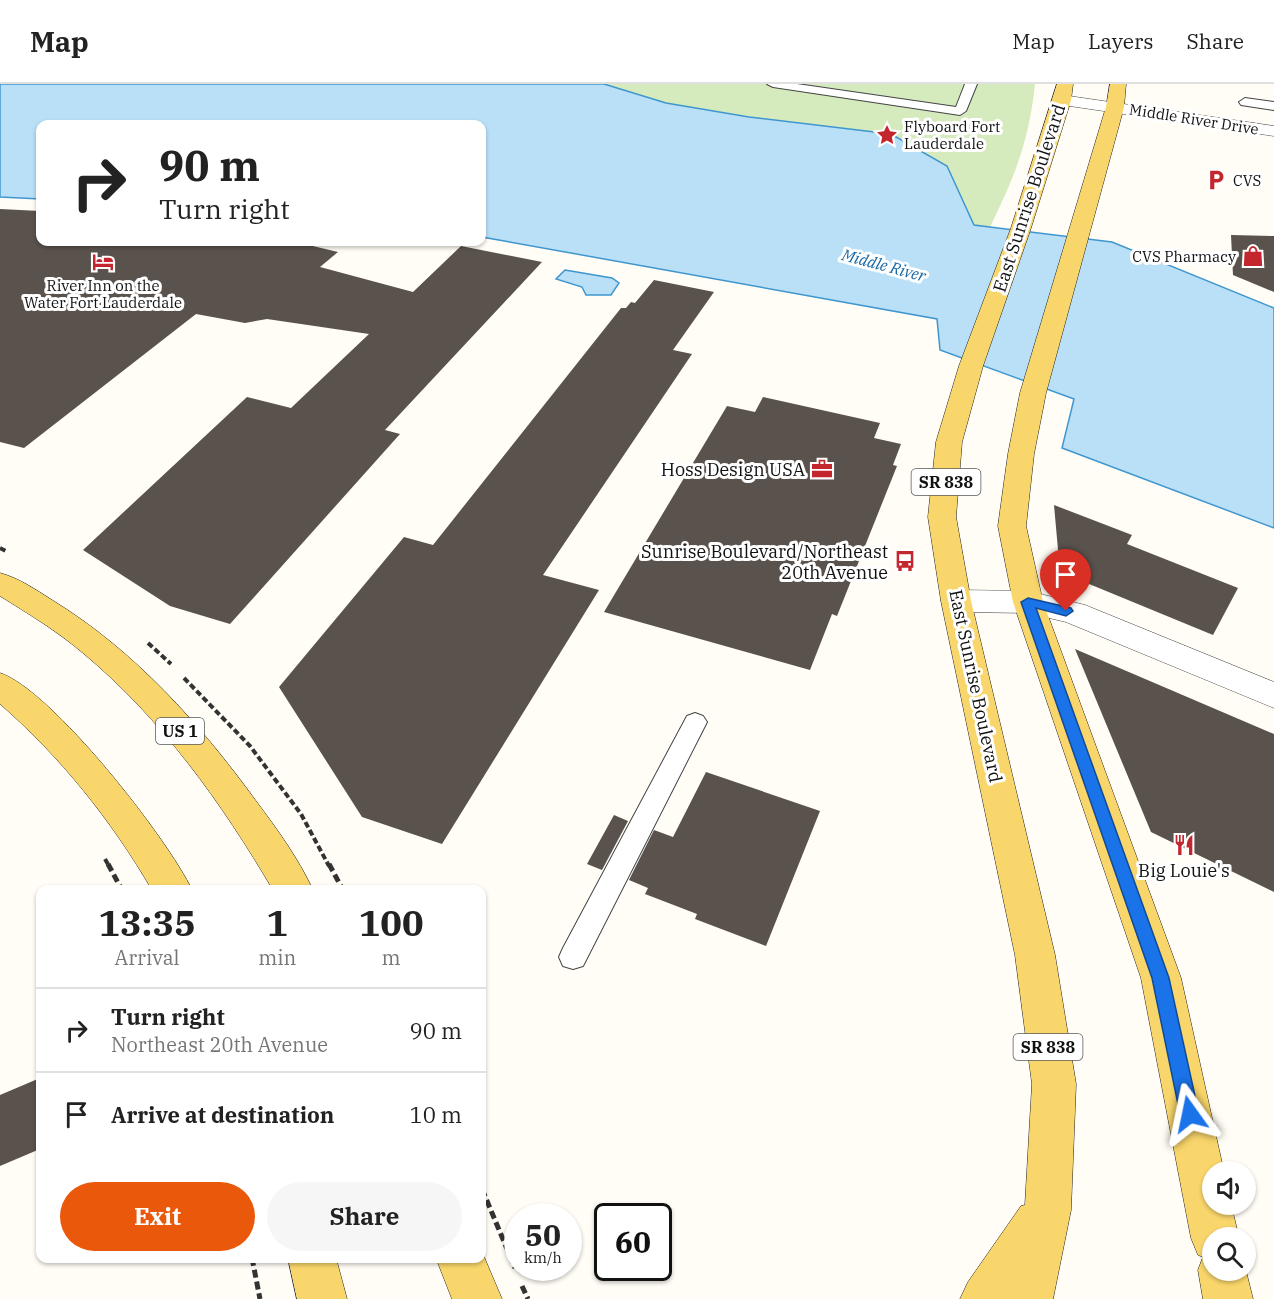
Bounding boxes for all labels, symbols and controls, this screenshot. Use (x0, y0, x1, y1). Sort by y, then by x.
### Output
text: Map (30, 23, 89, 60)
text: Map (1012, 27, 1055, 55)
text: Layers (1088, 27, 1154, 55)
text: Share (1187, 27, 1244, 55)
street label: Middle River Drive (1128, 99, 1260, 139)
street label: East Sunrise Boulevard (988, 101, 1070, 295)
place label: Flyboard Fort Lauderdale (904, 117, 1000, 153)
place icon: Flyboard Fort Lauderdale (875, 123, 899, 147)
text: 90 m (159, 138, 260, 193)
icon: right (60, 144, 138, 222)
parking icon: CVS (1204, 168, 1228, 192)
place label: CVS (1233, 171, 1261, 190)
text: Turn right (159, 191, 290, 226)
water label: Middle River (839, 244, 929, 286)
shop icon: CVS Pharmacy (1241, 244, 1265, 268)
place label: CVS Pharmacy (1132, 247, 1236, 266)
hotel icon: River Inn on the Water Fort Lauderdale (91, 250, 115, 274)
place label: River Inn on the Water Fort Lauderdale (24, 276, 182, 312)
office icon: Hoss Design USA (810, 457, 834, 481)
place label: Hoss Design USA (661, 458, 806, 481)
road number: SR 838 (912, 469, 980, 495)
place label: Sunrise Boulevard/Northeast 20th Avenue (641, 540, 888, 584)
bus stop icon: Sunrise Boulevard/Northeast 20th Avenue (893, 549, 917, 573)
pin (1040, 549, 1091, 611)
icon: arrive (1049, 558, 1082, 591)
street label: East Sunrise Boulevard (944, 587, 1008, 785)
road number: US 1 (156, 718, 204, 744)
restaurant icon: Big Louie's (1172, 833, 1196, 857)
place label: Big Louie's (1138, 859, 1230, 882)
text: 13:35 (98, 899, 196, 946)
text: 1 (266, 899, 288, 946)
text: 100 (359, 899, 424, 946)
text: Arrival (115, 944, 180, 971)
text: min (258, 944, 296, 971)
text: m (382, 944, 401, 971)
text: Turn right (111, 1002, 225, 1031)
icon: right (60, 1014, 93, 1047)
text: 90 m (410, 1016, 462, 1045)
text: Northeast 20th Avenue (111, 1031, 328, 1058)
road number: SR 838 (1014, 1034, 1082, 1060)
position arrow (1158, 1082, 1222, 1146)
icon: arrive (60, 1098, 93, 1131)
text: Arrive at destination (111, 1100, 334, 1129)
text: 10 m (410, 1100, 462, 1129)
map controls (1202, 1161, 1256, 1281)
button: sound (1202, 1161, 1256, 1215)
button: Exit (60, 1182, 255, 1251)
button: Share (267, 1182, 462, 1251)
speed limit sign: 60 (594, 1203, 672, 1281)
text: 50 (525, 1215, 561, 1254)
button: search (1202, 1227, 1256, 1281)
text: km/h (524, 1248, 562, 1267)

